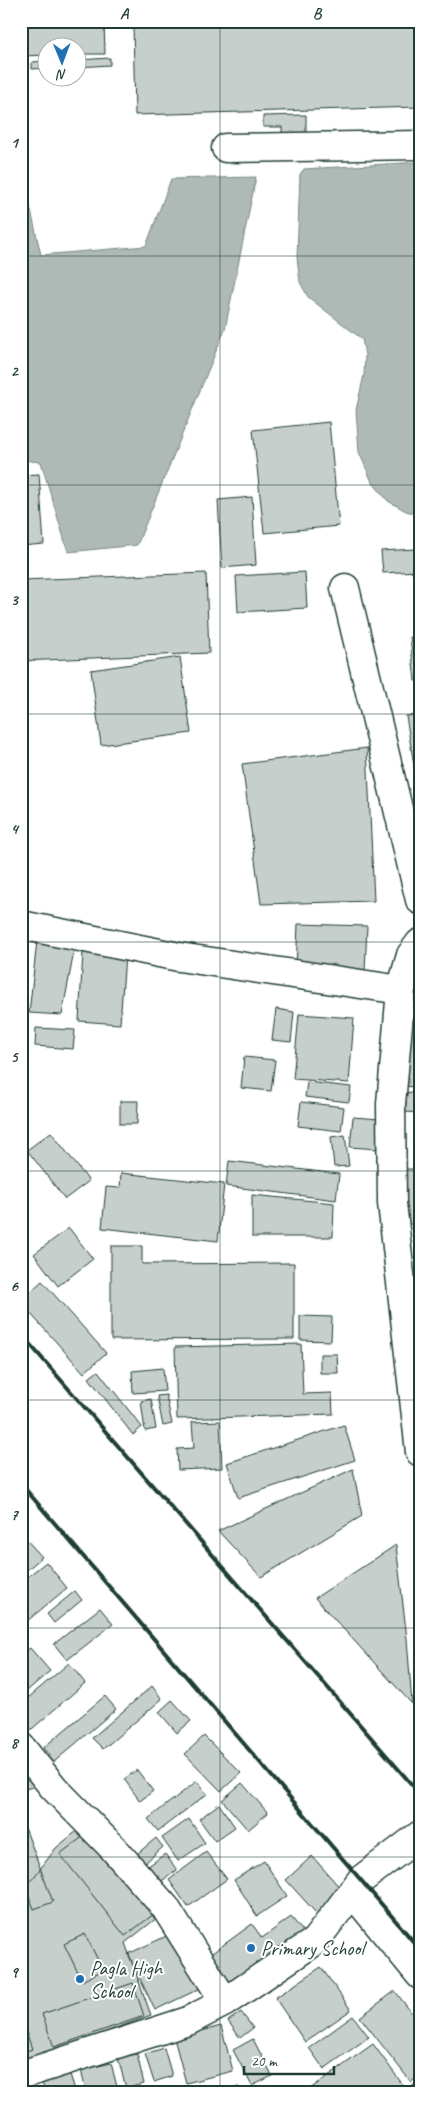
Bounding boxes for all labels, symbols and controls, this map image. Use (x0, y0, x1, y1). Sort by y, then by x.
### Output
text: A (120, 4, 130, 24)
text: B (313, 4, 323, 24)
north arrow (38, 38, 88, 88)
text: N (55, 66, 67, 83)
text: 1 (10, 133, 19, 153)
text: 2 (10, 361, 19, 381)
text: 3 (10, 590, 19, 610)
text: 4 (10, 819, 19, 839)
text: 5 (11, 1047, 20, 1067)
text: 6 (10, 1276, 19, 1296)
text: 7 (10, 1505, 19, 1525)
text: 8 (10, 1733, 19, 1753)
place label: Primary School (261, 1936, 367, 1961)
marker: Primary School (245, 1942, 257, 1954)
place label: Pagla High School (90, 1956, 164, 2004)
text: 9 (10, 1962, 19, 1982)
marker: Pagla High School (74, 1973, 86, 1985)
scale bar (244, 2043, 334, 2075)
text: 20 m (251, 2052, 278, 2071)

